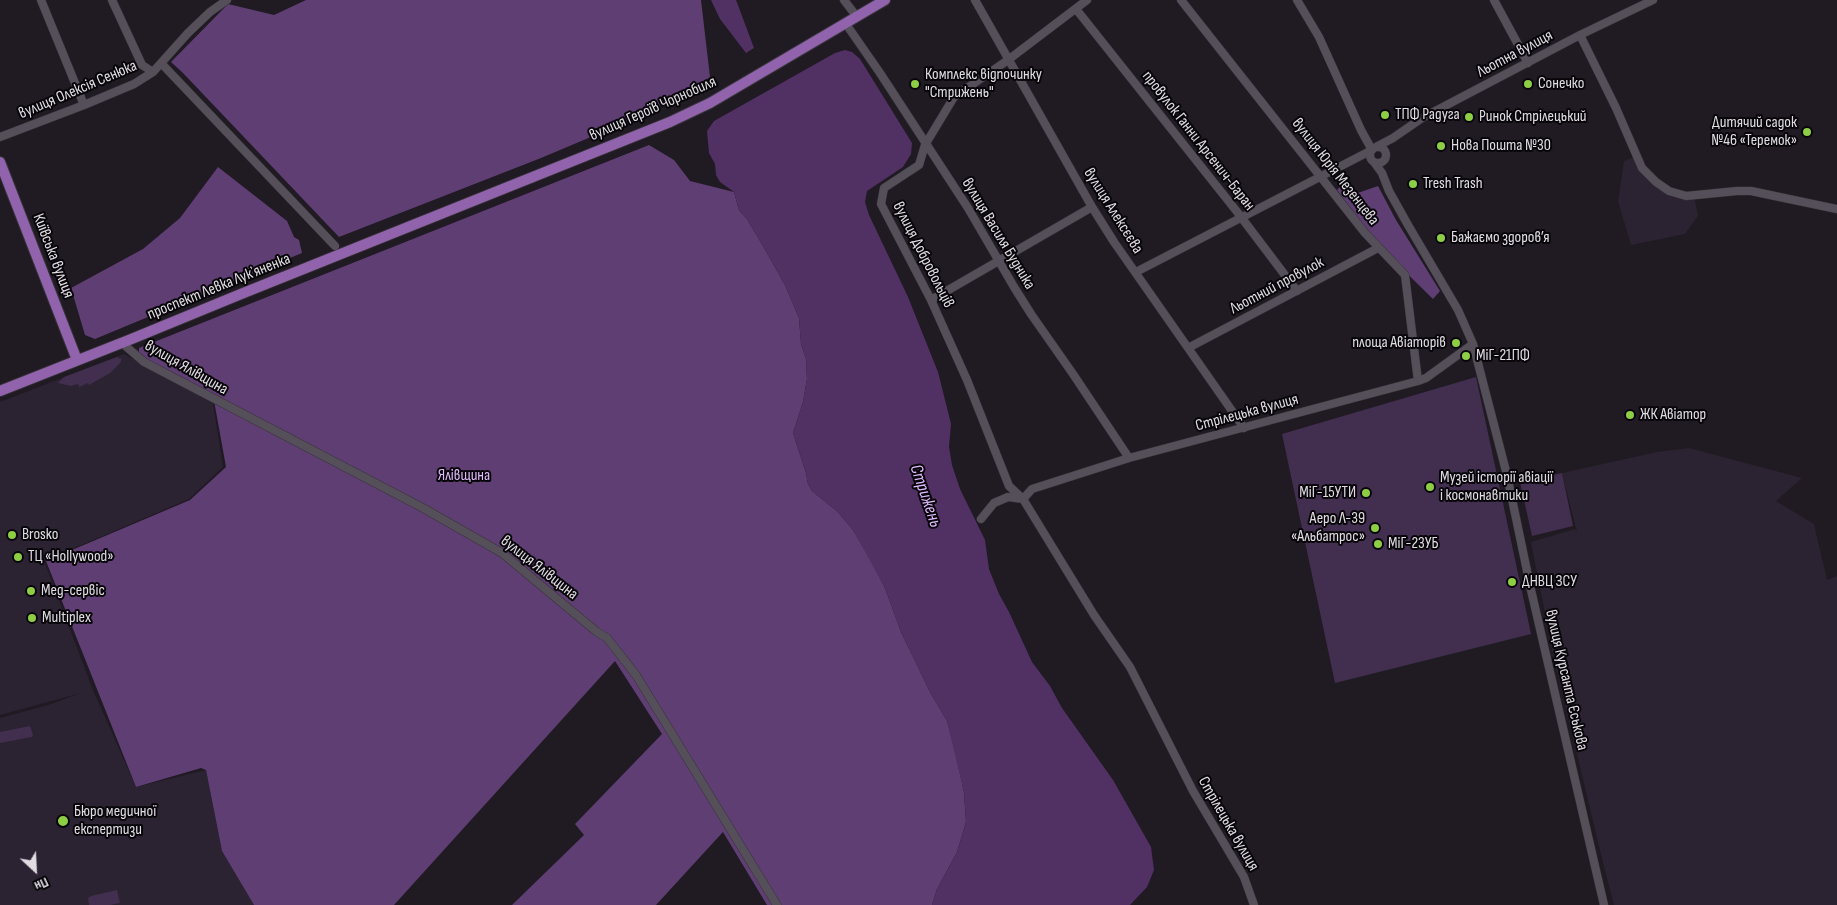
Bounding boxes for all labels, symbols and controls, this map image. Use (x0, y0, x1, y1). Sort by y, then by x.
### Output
street label: Льотна вулиця (1474, 26, 1556, 82)
street label: вулиця Олексія Сенюка (16, 56, 140, 124)
place label: Комплекс відпочинку "Стрижень" (925, 65, 1042, 103)
street label: провулок Ганни Арсенич-Баран (1137, 67, 1259, 215)
street label: вулиця Героїв Чорнобиля (587, 72, 719, 146)
place label: Сонечко (1538, 74, 1584, 94)
marker: Комплекс відпочинку "Стрижень" (909, 78, 921, 90)
marker: Сонечко (1522, 78, 1534, 90)
place label: ТПФ Радуга (1395, 105, 1460, 125)
place label: Ринок Стрілецький (1479, 107, 1587, 127)
marker: ТПФ Радуга (1379, 109, 1391, 121)
marker: Ринок Стрілецький (1463, 111, 1475, 123)
place label: Дитячий садок №46 «Теремок» (1711, 113, 1797, 151)
street label: вулиця Юрія Мезенцева (1287, 115, 1383, 229)
marker: Дитячий садок №46 «Теремок» (1801, 126, 1813, 138)
place label: Нова Пошта №30 (1451, 136, 1551, 156)
marker: Нова Пошта №30 (1435, 140, 1447, 152)
street label: вулиця Алексєєва (1079, 165, 1147, 257)
place label: Tresh Trash (1423, 174, 1483, 194)
street label: вулиця Василя Будника (957, 175, 1039, 293)
marker: Tresh Trash (1407, 178, 1419, 190)
street label: вулиця Добровольців (888, 199, 958, 311)
street label: Київська вулиця (28, 211, 78, 301)
place label: Бажаємо здоров’я (1451, 228, 1550, 248)
marker: Бажаємо здоров’я (1435, 232, 1447, 244)
street label: проспект Левка Лукʼяненка (145, 250, 293, 324)
street label: Льотний провулок (1227, 253, 1327, 319)
place label: площа Авіаторів (1352, 333, 1446, 353)
street label: вулиця Ялівщина (141, 336, 231, 400)
marker: площа Авіаторів (1450, 337, 1462, 349)
place label: МіГ-21ПФ (1476, 346, 1530, 366)
marker: МіГ-21ПФ (1460, 350, 1472, 362)
street label: Стрілецька вулиця (1194, 390, 1300, 436)
place label: ЖК Авіатор (1640, 405, 1706, 425)
marker: ЖК Авіатор (1624, 409, 1636, 421)
water label: Стрижень (904, 462, 946, 530)
park label: Ялівщина (438, 466, 490, 486)
place label: Музей історії авіації і космонавтики (1440, 468, 1553, 506)
marker: Музей історії авіації і космонавтики (1424, 481, 1436, 493)
place label: МіГ-15УТИ (1299, 483, 1356, 503)
marker: МіГ-15УТИ (1360, 487, 1372, 499)
place label: Аеро Л-39 «Альбатрос» (1291, 509, 1365, 547)
marker: Аеро Л-39 «Альбатрос» (1369, 522, 1381, 534)
place label: Brosko (22, 525, 58, 545)
marker: Brosko (6, 529, 18, 541)
street label: вулиця Ялівщина (496, 532, 582, 604)
place label: МіГ-23УБ (1388, 534, 1438, 554)
marker: МіГ-23УБ (1372, 538, 1384, 550)
place label: ТЦ «Hollywood» (28, 547, 114, 567)
marker: ТЦ «Hollywood» (12, 551, 24, 563)
place label: ДНВЦ ЗСУ (1522, 572, 1577, 592)
marker: ДНВЦ ЗСУ (1506, 576, 1518, 588)
place label: Мед-сервіс (41, 581, 105, 601)
marker: Мед-сервіс (25, 585, 37, 597)
place label: Multiplex (42, 608, 91, 628)
street label: вулиця Курсанта Єськова (1540, 608, 1592, 752)
marker: Multiplex (26, 612, 38, 624)
street label: Стрілецька вулиця (1193, 774, 1263, 874)
place label: Бюро медичної експертизи (74, 802, 156, 840)
marker: Бюро медичної експертизи (56, 814, 70, 828)
north arrow (10, 845, 60, 895)
text: Пн (32, 873, 51, 895)

